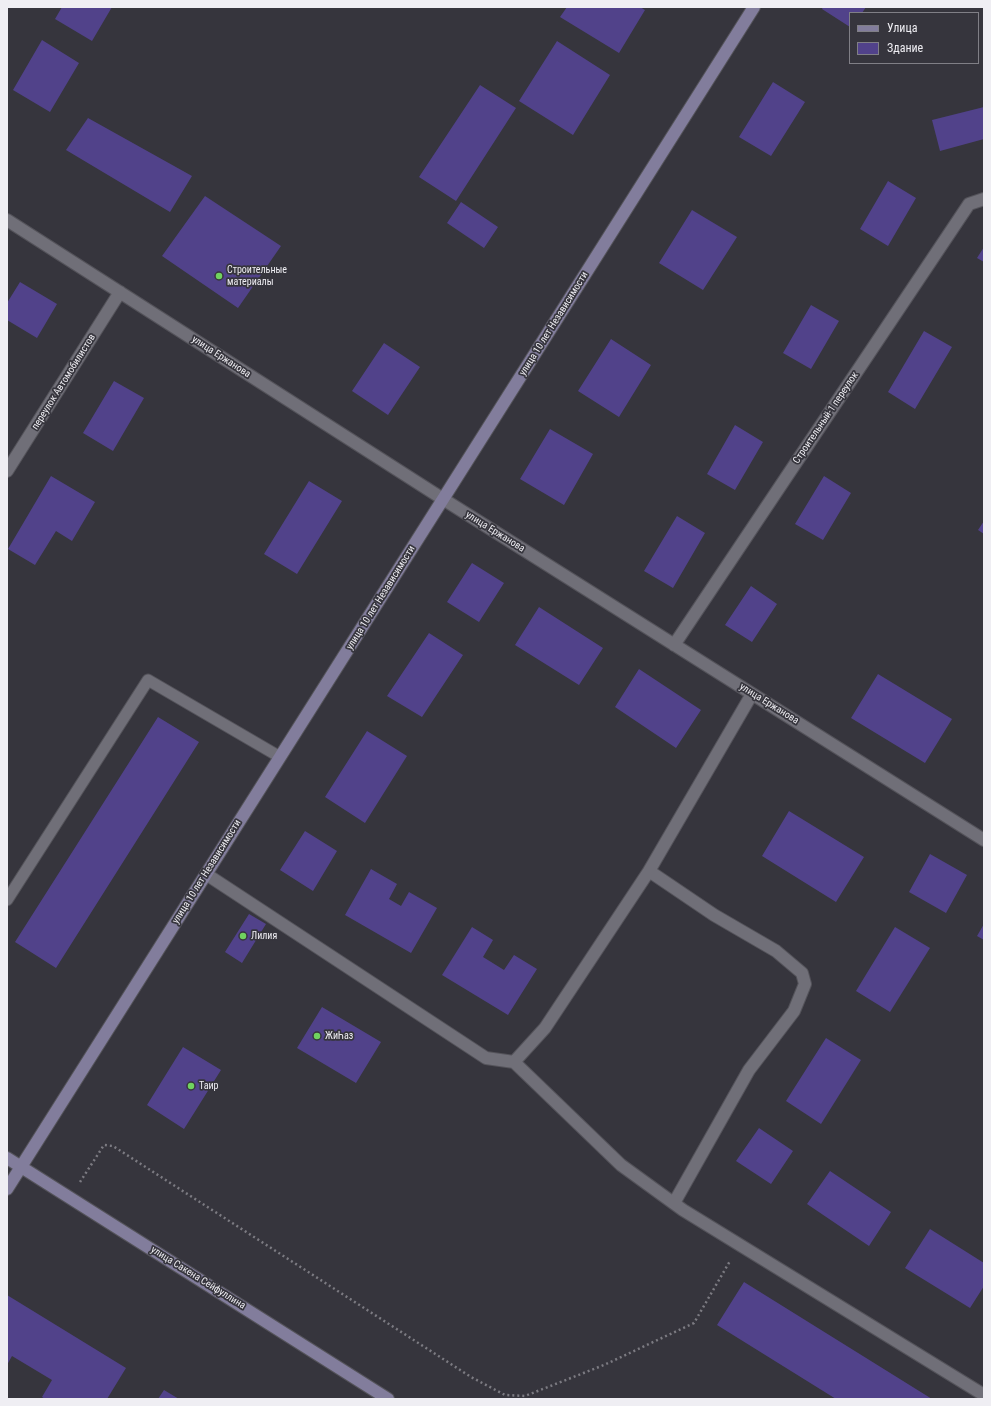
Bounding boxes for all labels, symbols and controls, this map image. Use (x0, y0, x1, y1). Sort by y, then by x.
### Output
legend (849, 12, 979, 64)
text: Улица (887, 21, 917, 35)
text: Здание (887, 41, 923, 55)
place label: Строительные материалы (227, 264, 287, 288)
street label: улица 10 лет Независимости (517, 270, 591, 378)
marker: Строительные материалы (214, 271, 224, 281)
street label: переулок Автомобилистов (30, 332, 98, 432)
street label: улица Ержанова (189, 334, 253, 380)
street label: Строительный-1 переулок (791, 370, 861, 466)
street label: улица Ержанова (463, 509, 527, 555)
street label: улица 10 лет Независимости (344, 544, 418, 652)
street label: улица Ержанова (737, 681, 801, 727)
street label: улица 10 лет Независимости (170, 818, 244, 926)
place label: Лилия (251, 930, 277, 942)
marker: Лилия (238, 931, 248, 941)
place label: ЖиҺаз (325, 1030, 353, 1042)
marker: ЖиҺаз (312, 1031, 322, 1041)
place label: Таир (199, 1080, 218, 1092)
marker: Таир (186, 1081, 196, 1091)
street label: улица Сакена Сейфуллина (148, 1244, 248, 1312)

